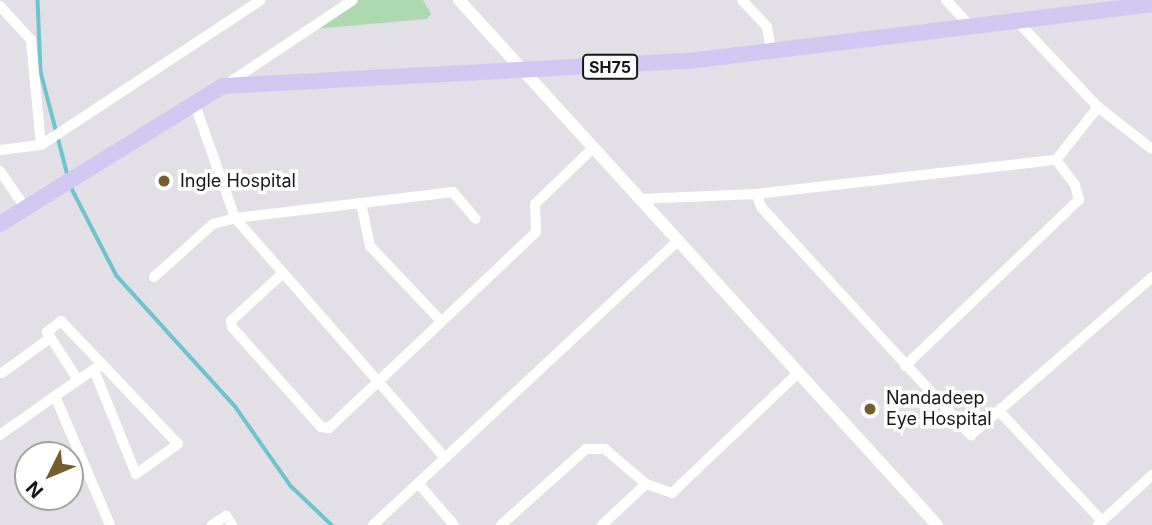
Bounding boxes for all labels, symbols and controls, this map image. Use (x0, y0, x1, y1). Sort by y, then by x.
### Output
road number: SH75 (582, 54, 638, 80)
place label: Ingle Hospital (180, 170, 296, 192)
marker: Ingle Hospital (154, 171, 174, 191)
place label: Nandadeep Eye Hospital (886, 388, 992, 430)
marker: Nandadeep Eye Hospital (860, 399, 880, 419)
north arrow (14, 441, 84, 511)
text: N (21, 476, 48, 502)

